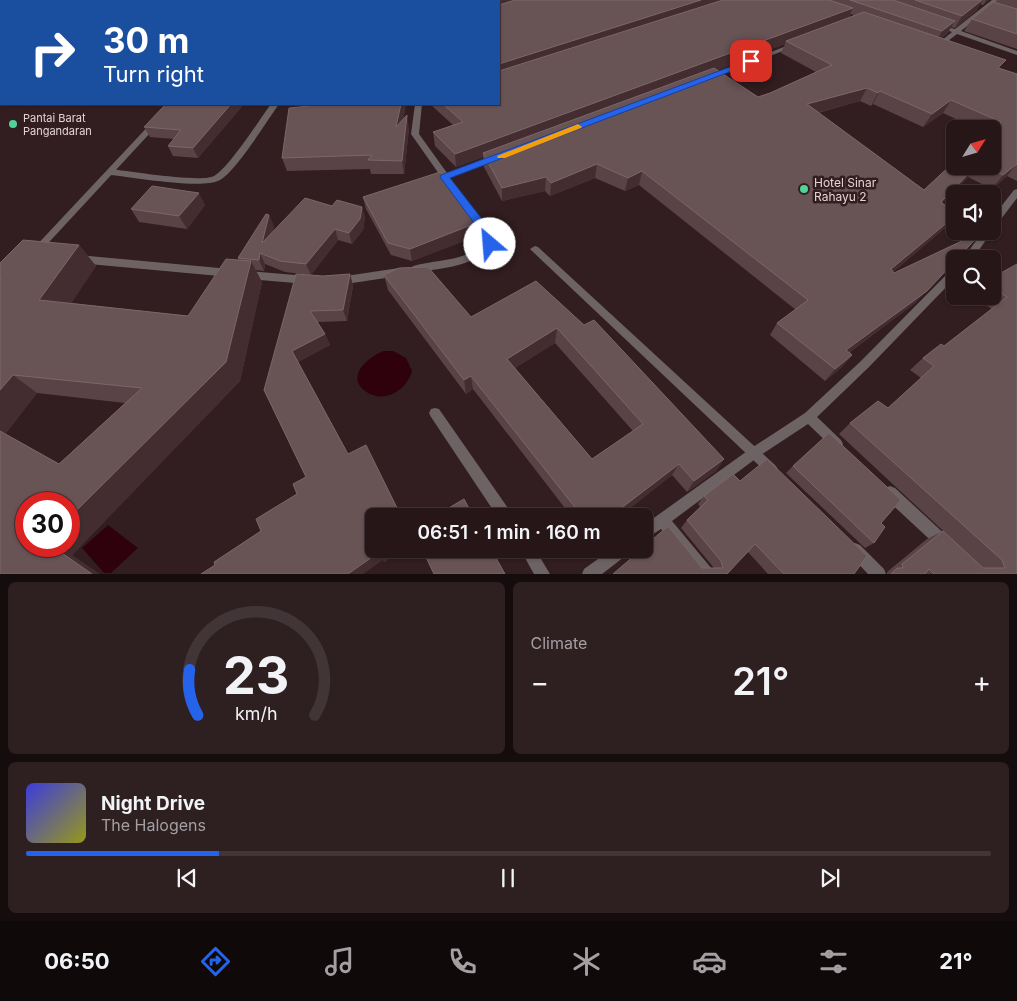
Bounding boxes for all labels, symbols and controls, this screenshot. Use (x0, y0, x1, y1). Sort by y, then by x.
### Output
text: 30 m (103, 19, 189, 61)
icon: right (20, 20, 85, 85)
pin (730, 40, 772, 82)
icon: arrive (737, 47, 765, 75)
text: Turn right (103, 61, 204, 87)
place label: Pantai Barat Pangandaran (23, 111, 92, 138)
marker: Pantai Barat Pangandaran (7, 118, 19, 130)
north arrow (946, 120, 1001, 175)
map controls (946, 120, 1001, 305)
place label: Hotel Sinar Rahayu 2 (814, 175, 877, 204)
marker: Hotel Sinar Rahayu 2 (798, 183, 810, 195)
button: sound (946, 185, 1001, 240)
position arrow (463, 217, 515, 269)
button: search (946, 250, 1001, 305)
speed limit sign: 30 (15, 492, 80, 557)
text: 06:51 · 1 min · 160 m (417, 521, 601, 544)
text: Climate (531, 633, 587, 653)
text: 23 (223, 644, 289, 707)
text: 21° (732, 658, 789, 704)
text: − (531, 665, 549, 699)
text: + (972, 665, 991, 699)
text: km/h (235, 703, 277, 724)
text: Night Drive (101, 792, 205, 815)
text: The Halogens (101, 815, 206, 835)
icon: previous (173, 864, 201, 892)
icon: pause (494, 864, 522, 892)
icon: next (816, 864, 844, 892)
icon: directions (198, 944, 233, 979)
icon: music (322, 944, 357, 979)
icon: phone (445, 944, 480, 979)
icon: climate (569, 944, 604, 979)
icon: car (692, 944, 727, 979)
icon: filters (816, 944, 851, 979)
text: 06:50 (44, 948, 110, 974)
text: 21° (939, 948, 973, 974)

